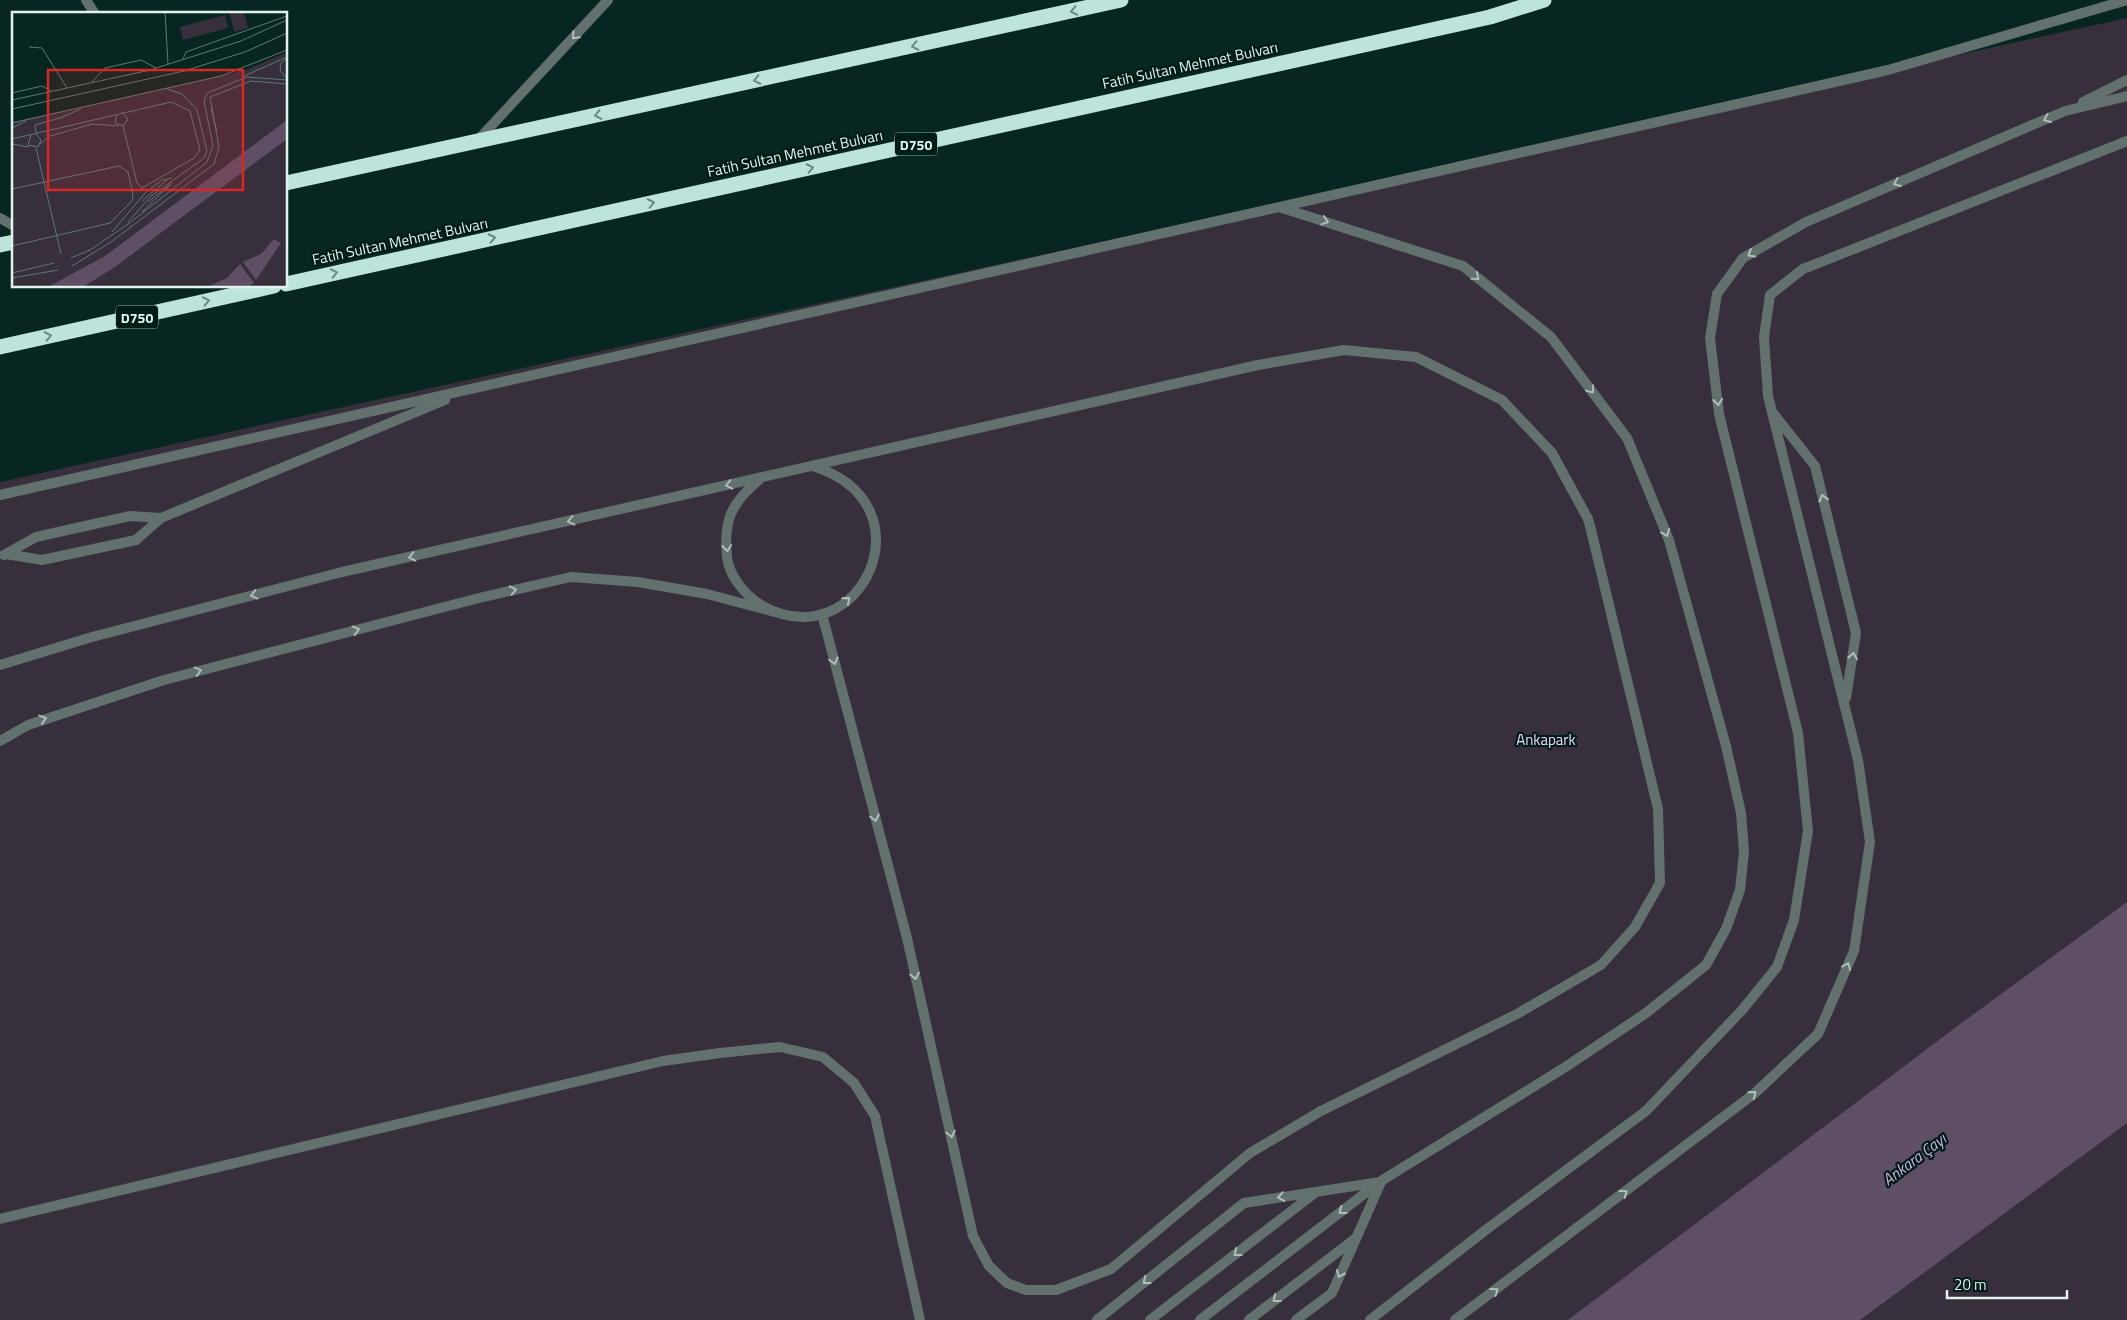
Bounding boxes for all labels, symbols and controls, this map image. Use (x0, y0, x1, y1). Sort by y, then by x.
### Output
one-way arrow (1070, 5, 1079, 16)
inset map (12, 12, 288, 288)
one-way arrow (572, 30, 581, 39)
street label: Fatih Sultan Mehmet Bulvarı (1100, 35, 1280, 95)
one-way arrow (911, 40, 920, 51)
one-way arrow (752, 75, 761, 85)
one-way arrow (593, 109, 602, 120)
one-way arrow (2043, 112, 2052, 123)
street label: Fatih Sultan Mehmet Bulvarı (705, 123, 885, 183)
road number: D750 (895, 132, 937, 156)
one-way arrow (805, 163, 814, 173)
one-way arrow (1893, 176, 1902, 187)
one-way arrow (647, 198, 656, 209)
street label: Fatih Sultan Mehmet Bulvarı (310, 211, 490, 271)
one-way arrow (1320, 216, 1328, 226)
one-way arrow (488, 233, 497, 244)
one-way arrow (1748, 247, 1757, 257)
one-way arrow (329, 268, 338, 279)
one-way arrow (1470, 272, 1479, 280)
one-way arrow (202, 296, 211, 307)
road number: D750 (116, 306, 158, 328)
one-way arrow (43, 332, 52, 342)
one-way arrow (1585, 384, 1594, 394)
one-way arrow (1712, 398, 1723, 406)
one-way arrow (724, 479, 733, 490)
one-way arrow (1818, 493, 1829, 502)
one-way arrow (566, 515, 575, 526)
one-way arrow (1660, 528, 1670, 537)
one-way arrow (721, 544, 732, 552)
one-way arrow (408, 551, 417, 562)
one-way arrow (509, 585, 518, 596)
one-way arrow (250, 589, 259, 600)
one-way arrow (842, 596, 851, 605)
one-way arrow (351, 625, 360, 636)
one-way arrow (1847, 651, 1857, 660)
one-way arrow (829, 656, 839, 664)
one-way arrow (194, 666, 203, 677)
one-way arrow (39, 715, 47, 725)
park label: Ankapark (1516, 728, 1576, 751)
one-way arrow (870, 814, 880, 822)
one-way arrow (1841, 962, 1852, 971)
one-way arrow (909, 971, 920, 980)
one-way arrow (1747, 1092, 1756, 1100)
water label: Ankara Çayı (1877, 1126, 1952, 1191)
one-way arrow (945, 1130, 955, 1139)
one-way arrow (1618, 1190, 1628, 1199)
one-way arrow (1277, 1191, 1285, 1202)
one-way arrow (1338, 1205, 1348, 1214)
one-way arrow (1233, 1247, 1243, 1256)
scale bar (1947, 1268, 2067, 1300)
one-way arrow (1336, 1269, 1346, 1278)
text: 20 m (1954, 1273, 1987, 1296)
one-way arrow (1143, 1275, 1152, 1283)
one-way arrow (1489, 1288, 1499, 1297)
one-way arrow (1272, 1293, 1282, 1302)

